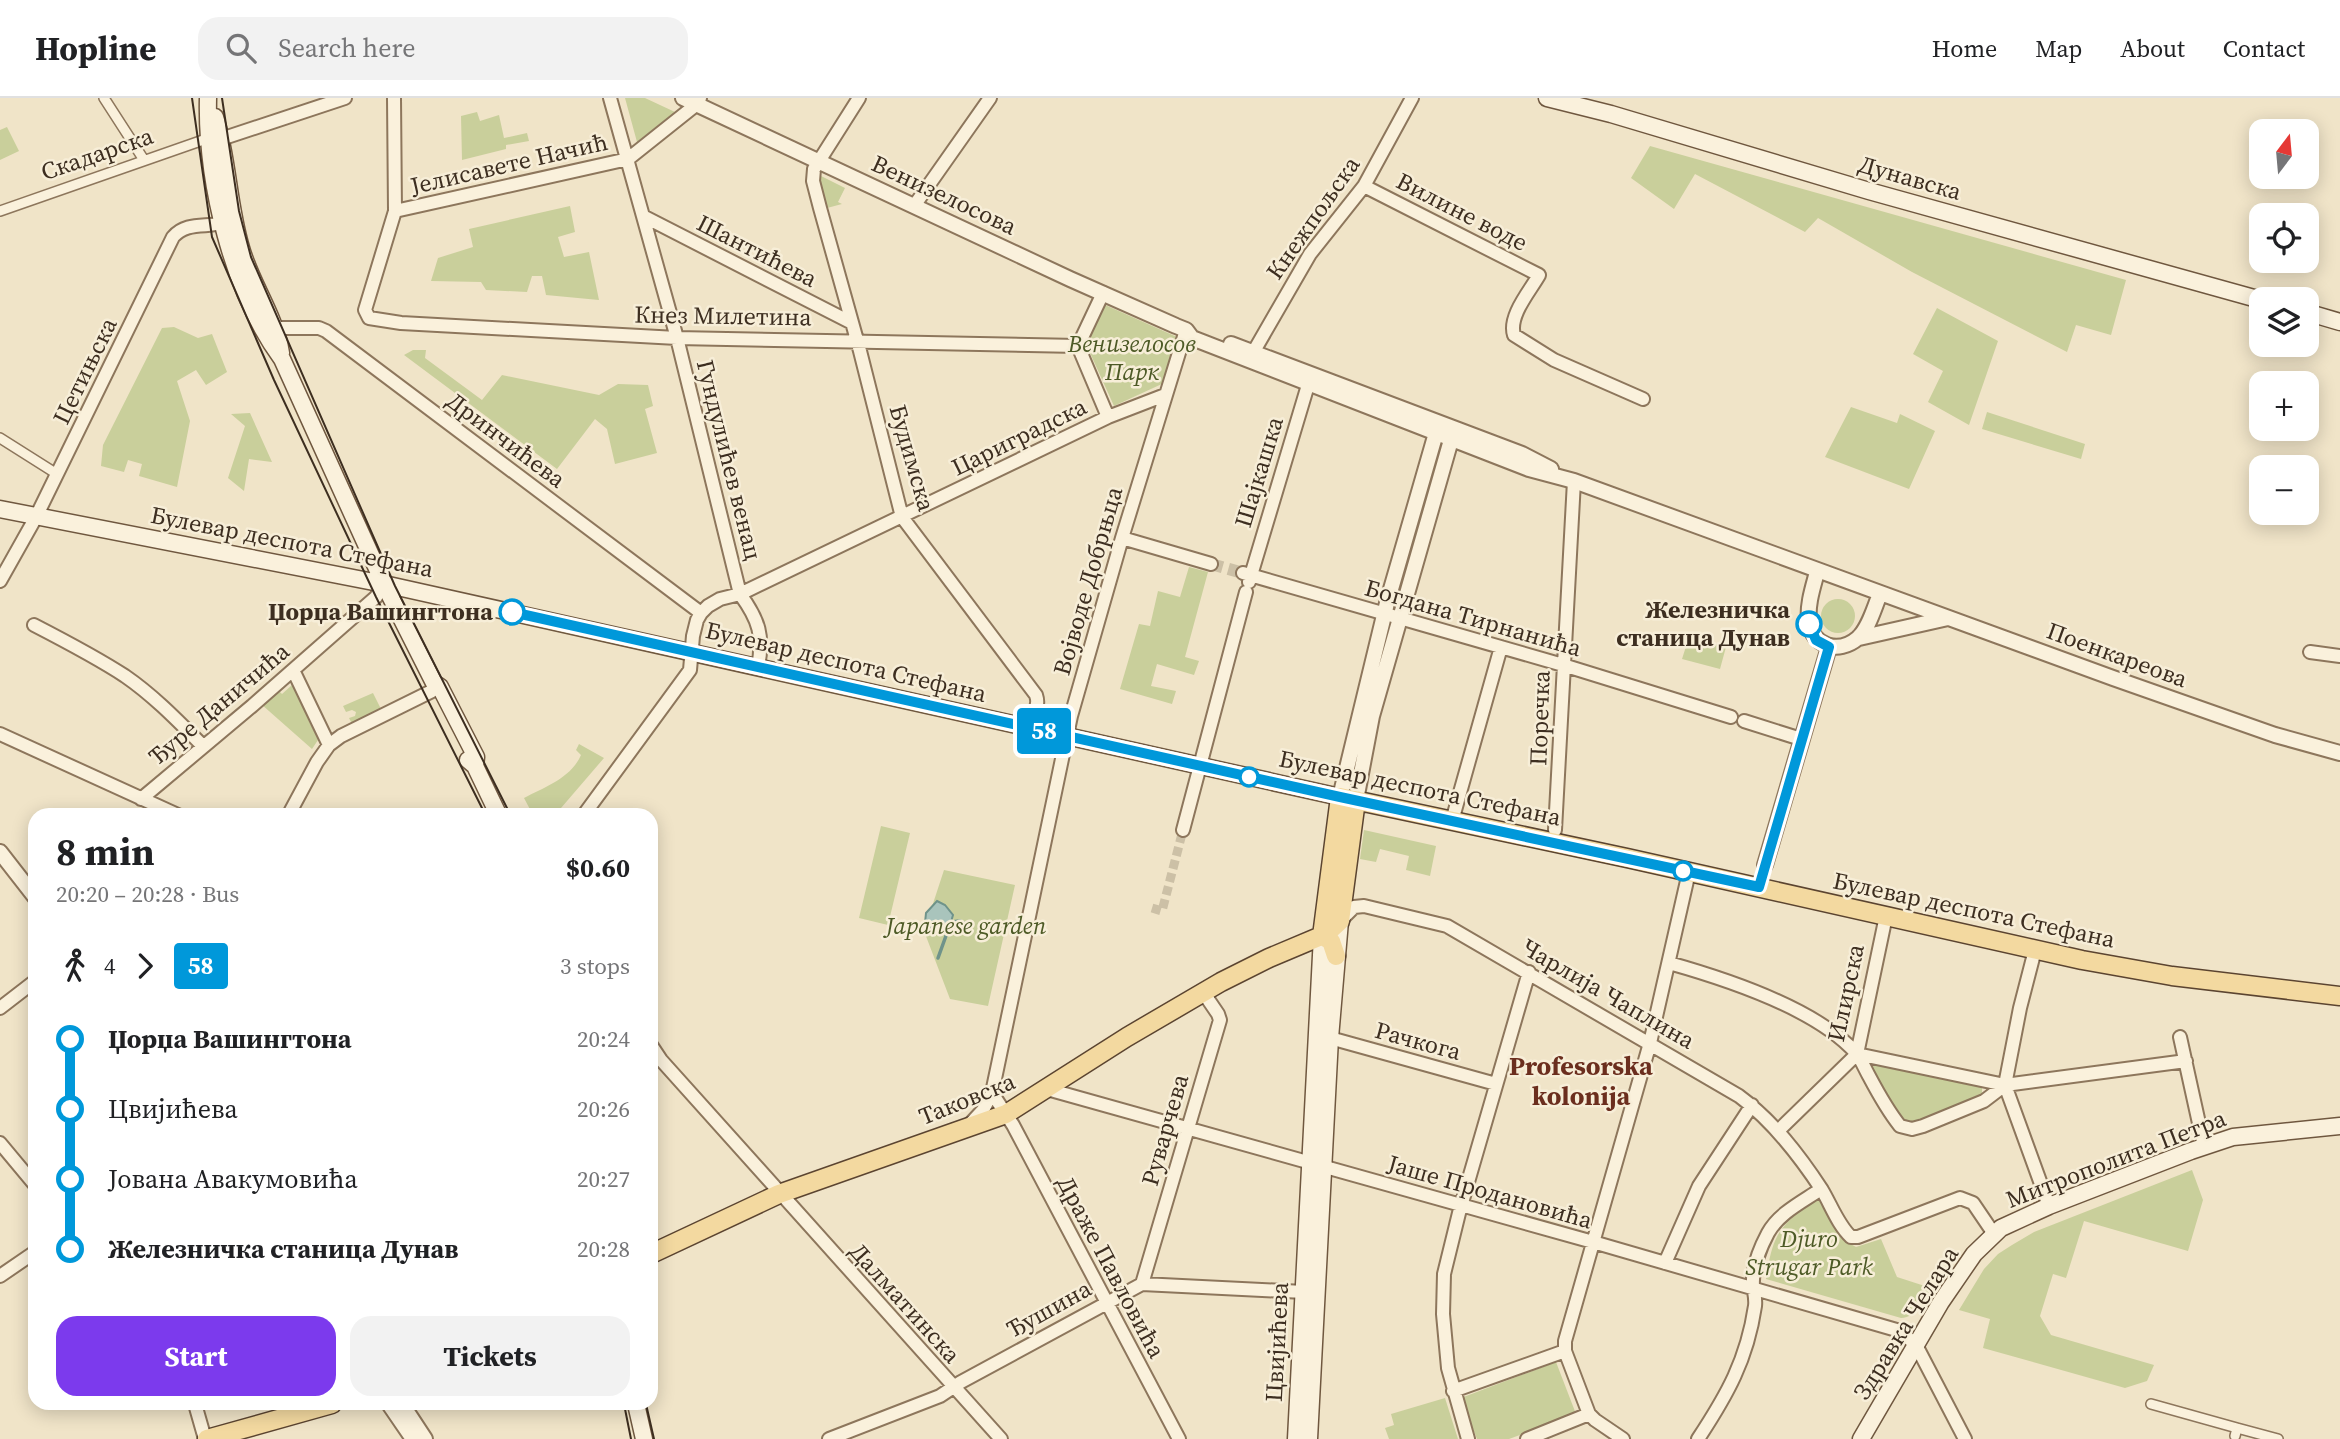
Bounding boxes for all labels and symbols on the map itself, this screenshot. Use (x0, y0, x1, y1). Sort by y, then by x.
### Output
street label: Скадарска (36, 119, 158, 188)
north arrow (2249, 119, 2319, 189)
street label: Јелисавете Начић (406, 125, 611, 202)
street label: Венизелосова (866, 147, 1023, 243)
street label: Дунавска (1855, 147, 1966, 208)
street label: Кнежпољска (1258, 149, 1368, 286)
street label: Вилине воде (1391, 164, 1534, 259)
street label: Шантићева (691, 206, 824, 295)
street label: Кнез Милетина (634, 297, 813, 334)
street label: Цетињска (44, 311, 125, 430)
park label: Венизелосов Парк (1067, 327, 1196, 388)
street label: Гундулићев венац (689, 356, 770, 563)
street label: Дринчићева (440, 384, 573, 496)
street label: Цариградска (946, 389, 1093, 484)
street label: Будимска (882, 401, 944, 516)
street label: Шајкашка (1226, 412, 1291, 531)
street label: Војводе Добрњца (1045, 482, 1130, 679)
street label: Булевар деспота Стефана (148, 498, 437, 585)
street label: Богдана Тирнанића (1361, 571, 1586, 664)
place label: Железничка станица Дунав (1616, 593, 1790, 654)
place label: Џорџа Вашингтона (268, 595, 493, 628)
marker: Џорџа Вашингтона (499, 599, 525, 625)
marker: Железничка станица Дунав (1796, 611, 1822, 637)
street label: Булевар деспота Стефана (702, 613, 991, 710)
street label: Поенкареова (2042, 614, 2193, 696)
street label: Ђуре Даничића (141, 634, 297, 772)
street label: Поречка (1521, 669, 1558, 766)
line badge: 58 (1012, 708, 1076, 754)
street label: Булевар деспота Стефана (1276, 741, 1565, 834)
unlabelled marker (1239, 767, 1259, 787)
unlabelled marker (1673, 861, 1693, 881)
street label: Булевар деспота Стефана (1830, 863, 2119, 956)
park label: Japanese garden (883, 909, 1047, 942)
street label: Чарлија Чаплина (1515, 930, 1702, 1057)
street label: Илирска (1819, 940, 1872, 1045)
street label: Рачкога (1371, 1013, 1466, 1068)
district label: Profesorska kolonija (1509, 1048, 1653, 1114)
street label: Таковска (914, 1064, 1020, 1133)
street label: Руварчева (1133, 1069, 1196, 1190)
street label: Митрополита Петра (2001, 1101, 2231, 1216)
street label: Јаше Продановића (1383, 1146, 1597, 1237)
street label: Драже Павловића (1049, 1170, 1174, 1364)
park label: Djuro Strugar Park (1745, 1222, 1873, 1283)
street label: Далматинска (842, 1235, 969, 1371)
street label: Здравка Челара (1845, 1239, 1966, 1406)
street label: Ђушина (1000, 1271, 1098, 1345)
street label: Цвијићева (1257, 1281, 1296, 1403)

